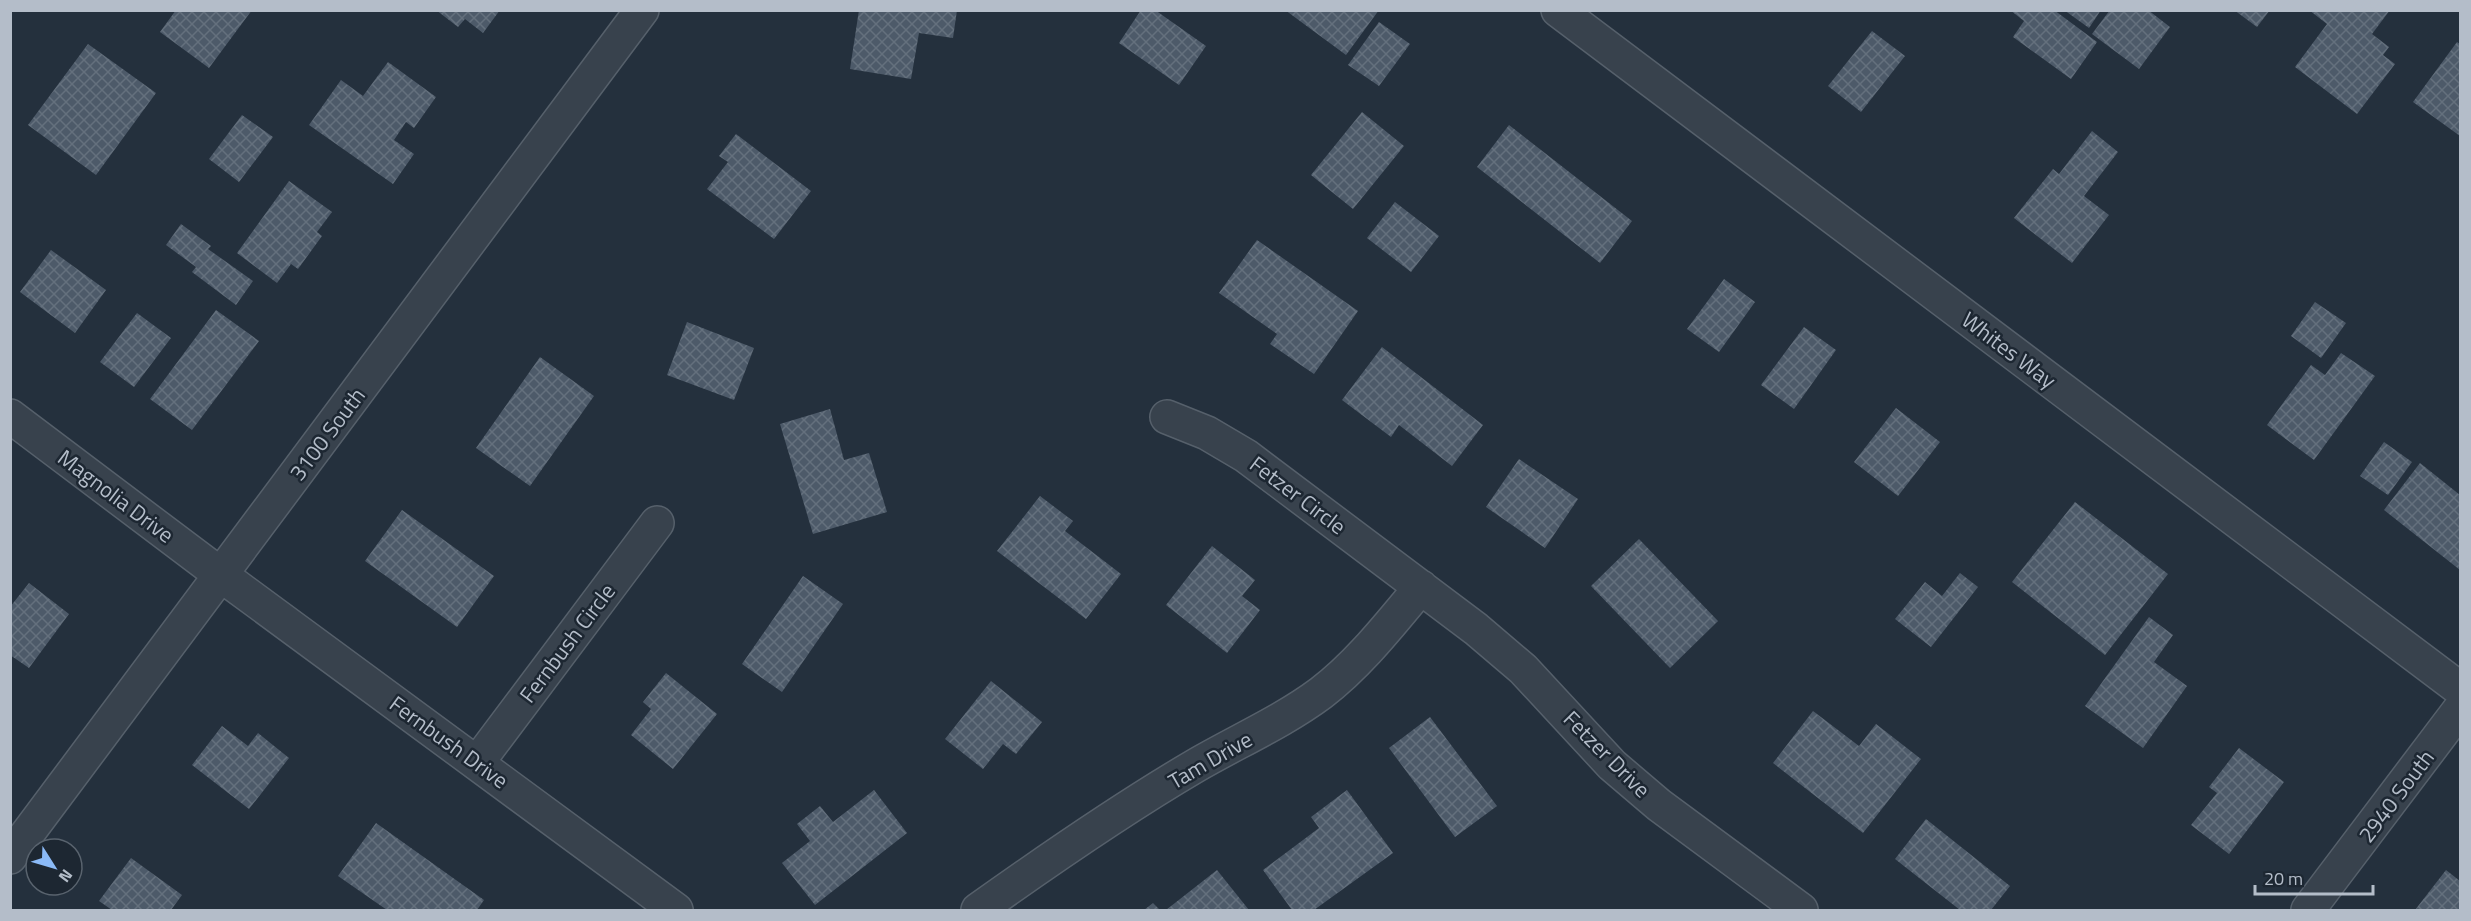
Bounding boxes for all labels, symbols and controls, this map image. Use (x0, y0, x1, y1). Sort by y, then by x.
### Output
street label: Whites Way (1955, 303, 2064, 397)
street label: 3100 South (281, 380, 373, 488)
street label: Magnolia Drive (51, 441, 181, 551)
street label: Fetzer Circle (1242, 447, 1354, 543)
street label: Fernbush Circle (511, 576, 623, 710)
street label: Fernbush Drive (382, 687, 516, 797)
street label: Fetzer Drive (1556, 703, 1658, 805)
street label: Tam Drive (1162, 722, 1258, 798)
street label: 2940 South (2350, 742, 2442, 850)
north arrow (24, 837, 84, 897)
scale bar (2255, 858, 2374, 896)
text: N (53, 864, 79, 888)
text: 20 m (2264, 865, 2303, 892)

